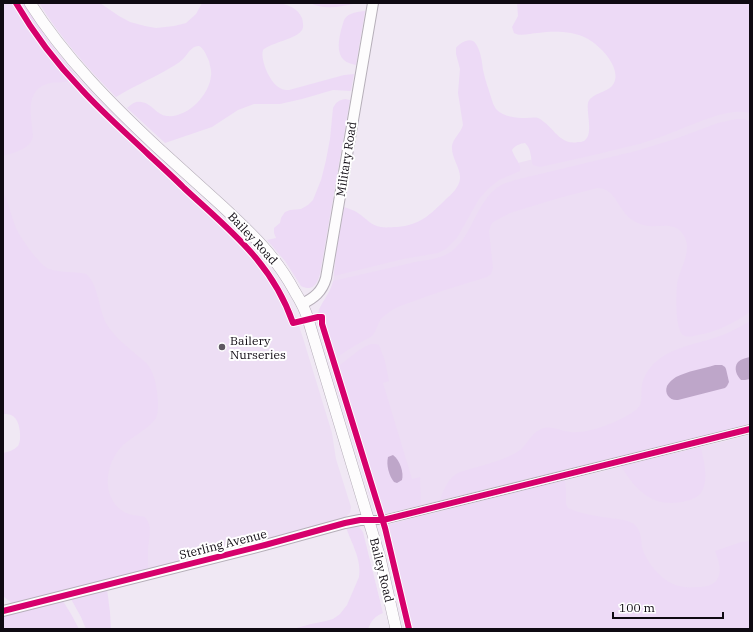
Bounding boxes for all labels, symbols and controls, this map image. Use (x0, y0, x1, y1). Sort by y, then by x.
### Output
street label: Military Road (333, 120, 359, 198)
street label: Bailey Road (225, 209, 281, 267)
place label: Bailery Nurseries (230, 333, 286, 362)
marker: Bailery Nurseries (217, 342, 227, 352)
street label: Sterling Avenue (178, 526, 268, 562)
street label: Bailey Road (367, 536, 397, 604)
scale bar (613, 594, 723, 620)
text: 100 m (619, 600, 655, 615)

